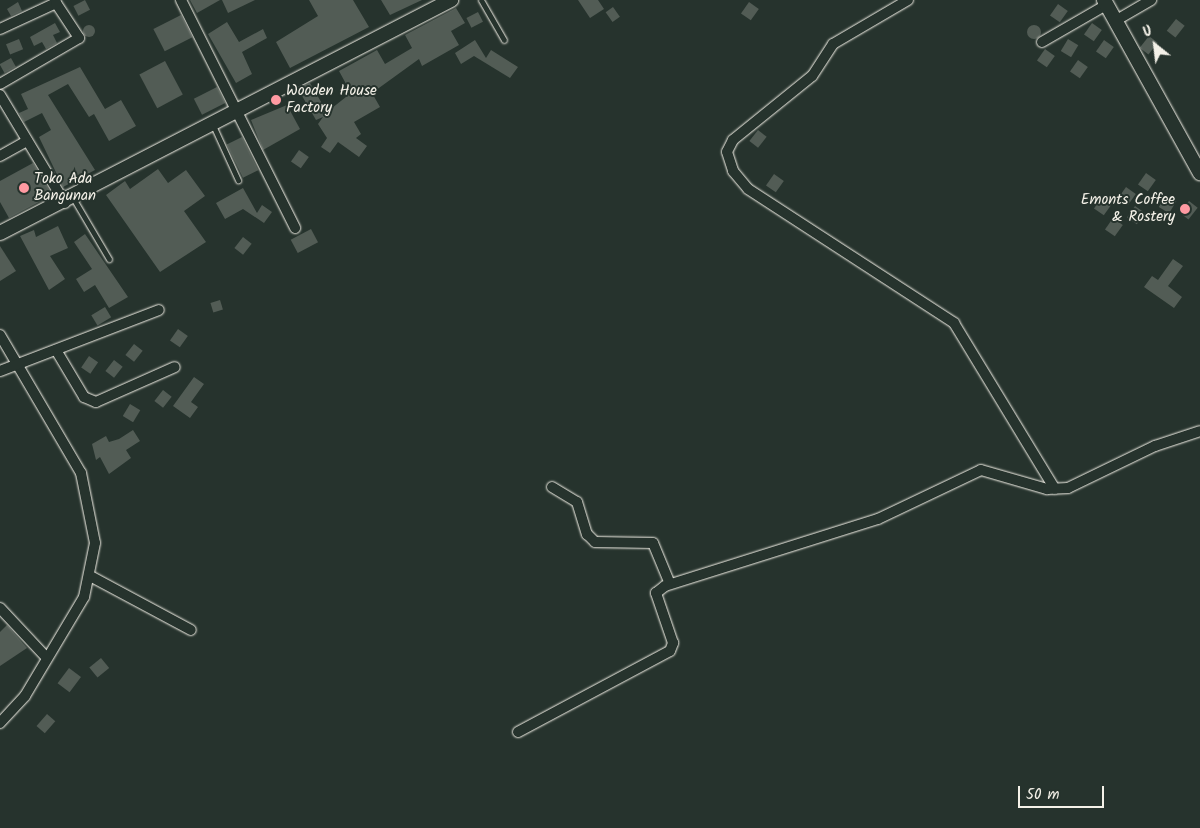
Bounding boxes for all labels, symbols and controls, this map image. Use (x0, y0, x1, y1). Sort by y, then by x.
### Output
north arrow (1130, 20, 1180, 70)
text: U (1139, 20, 1157, 44)
place label: Wooden House Factory (286, 82, 377, 117)
marker: Wooden House Factory (270, 94, 282, 106)
place label: Toko Ada Bangunan (34, 170, 96, 205)
marker: Toko Ada Bangunan (18, 182, 30, 194)
place label: Emonts Coffee & Rostery (1081, 191, 1175, 226)
marker: Emonts Coffee & Rostery (1179, 203, 1191, 215)
scale bar (1020, 776, 1106, 808)
text: 50 m (1026, 783, 1060, 807)

